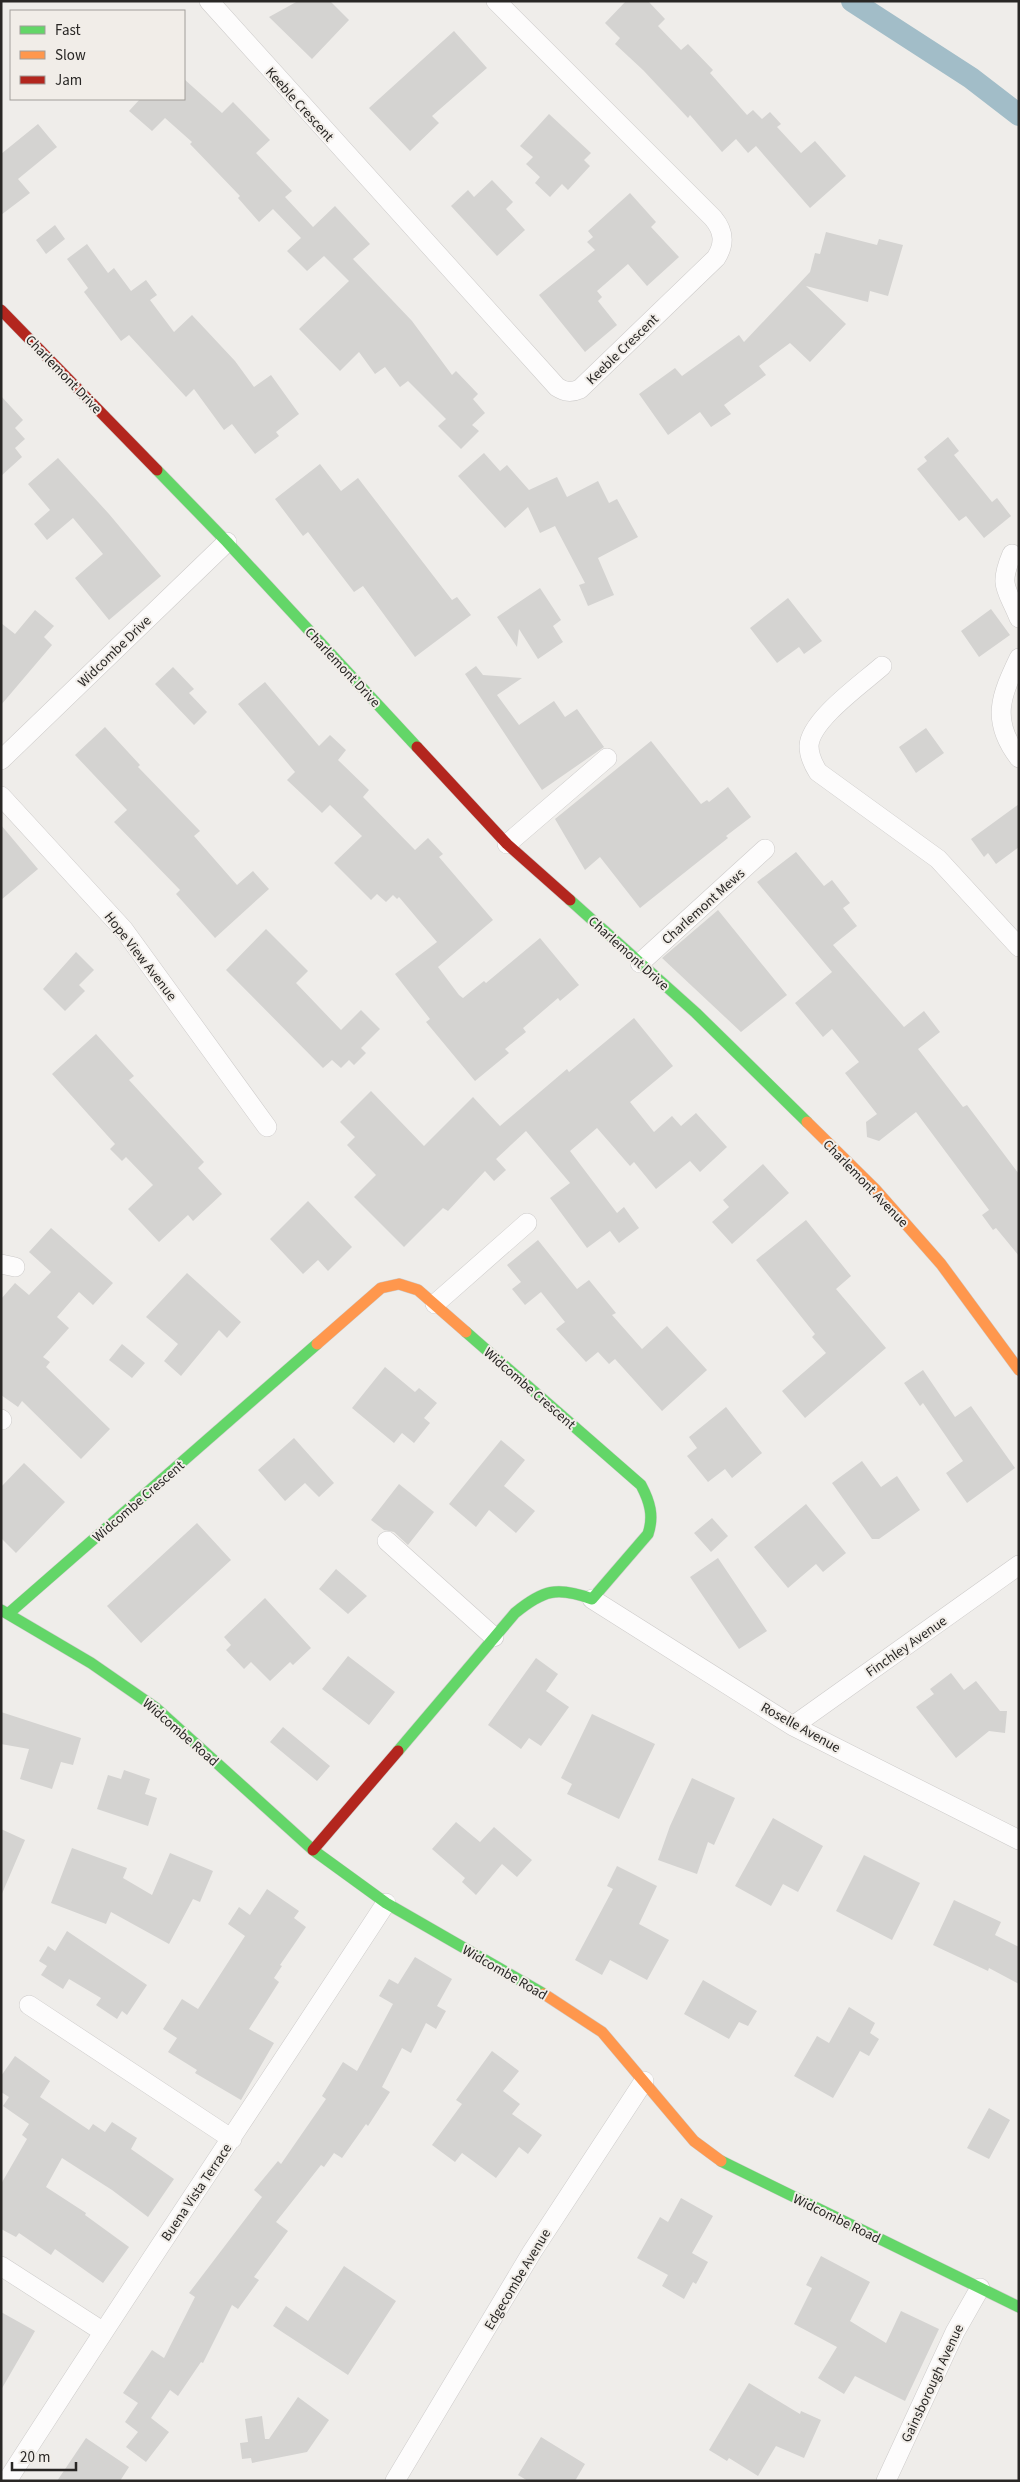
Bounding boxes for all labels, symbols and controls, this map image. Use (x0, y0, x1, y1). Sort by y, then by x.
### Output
legend (10, 10, 185, 100)
text: Fast (55, 20, 81, 41)
text: Slow (55, 45, 86, 66)
street label: Keeble Crescent (260, 63, 338, 146)
text: Jam (55, 70, 82, 91)
street label: Keeble Crescent (582, 310, 664, 390)
street label: Charlemont Drive (20, 331, 106, 419)
street label: Widcombe Drive (73, 611, 156, 692)
street label: Charlemont Drive (300, 623, 385, 712)
street label: Charlemont Mews (658, 864, 750, 949)
street label: Hope View Avenue (99, 908, 181, 1005)
street label: Charlemont Drive (583, 912, 673, 996)
street label: Charlemont Avenue (818, 1135, 913, 1232)
street label: Widcombe Crescent (479, 1343, 580, 1435)
street label: Widcombe Crescent (88, 1456, 189, 1547)
street label: Finchley Avenue (862, 1611, 951, 1682)
street label: Widcombe Road (138, 1694, 223, 1771)
street label: Roselle Avenue (757, 1698, 844, 1758)
street label: Widcombe Road (458, 1940, 551, 2005)
street label: Buena Vista Terrace (157, 2140, 237, 2245)
street label: Widcombe Road (789, 2189, 884, 2249)
street label: Edgecombe Avenue (480, 2225, 556, 2334)
street label: Gainsborough Avenue (897, 2321, 969, 2446)
scale bar (12, 2440, 76, 2472)
text: 20 m (20, 2447, 50, 2468)

